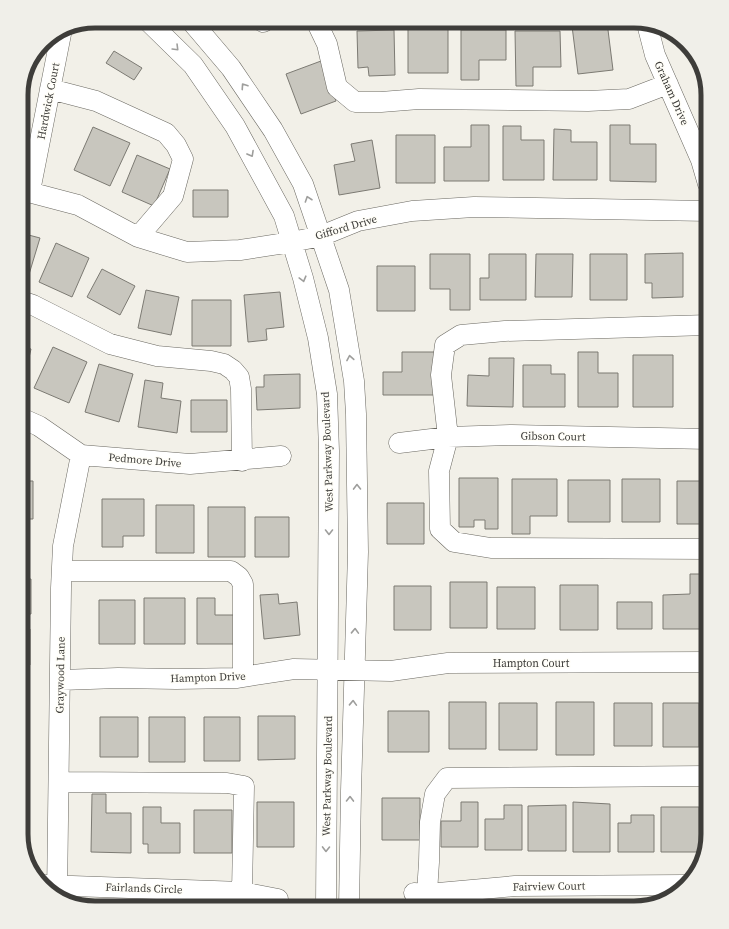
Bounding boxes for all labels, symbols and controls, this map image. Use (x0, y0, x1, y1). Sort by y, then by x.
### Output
one-way arrow (171, 44, 179, 51)
street label: Graham Drive (651, 59, 693, 128)
street label: Hardwick Court (34, 61, 63, 141)
one-way arrow (242, 84, 249, 91)
one-way arrow (246, 150, 253, 157)
one-way arrow (304, 195, 313, 202)
street label: Gifford Drive (313, 211, 379, 243)
one-way arrow (298, 275, 307, 282)
one-way arrow (347, 355, 355, 361)
street label: West Parkway Boulevard (318, 391, 337, 512)
street label: Gibson Court (520, 428, 586, 445)
street label: Pedmore Drive (108, 450, 183, 471)
one-way arrow (353, 484, 361, 490)
one-way arrow (325, 529, 333, 535)
one-way arrow (351, 628, 360, 634)
street label: Graywood Lane (52, 636, 69, 713)
street label: Hampton Court (493, 656, 570, 671)
street label: Hampton Drive (170, 669, 246, 686)
one-way arrow (349, 700, 357, 706)
street label: West Parkway Boulevard (319, 715, 336, 836)
one-way arrow (346, 796, 355, 802)
one-way arrow (322, 846, 330, 852)
street label: Fairview Court (513, 878, 586, 895)
street label: Fairlands Circle (105, 880, 183, 897)

